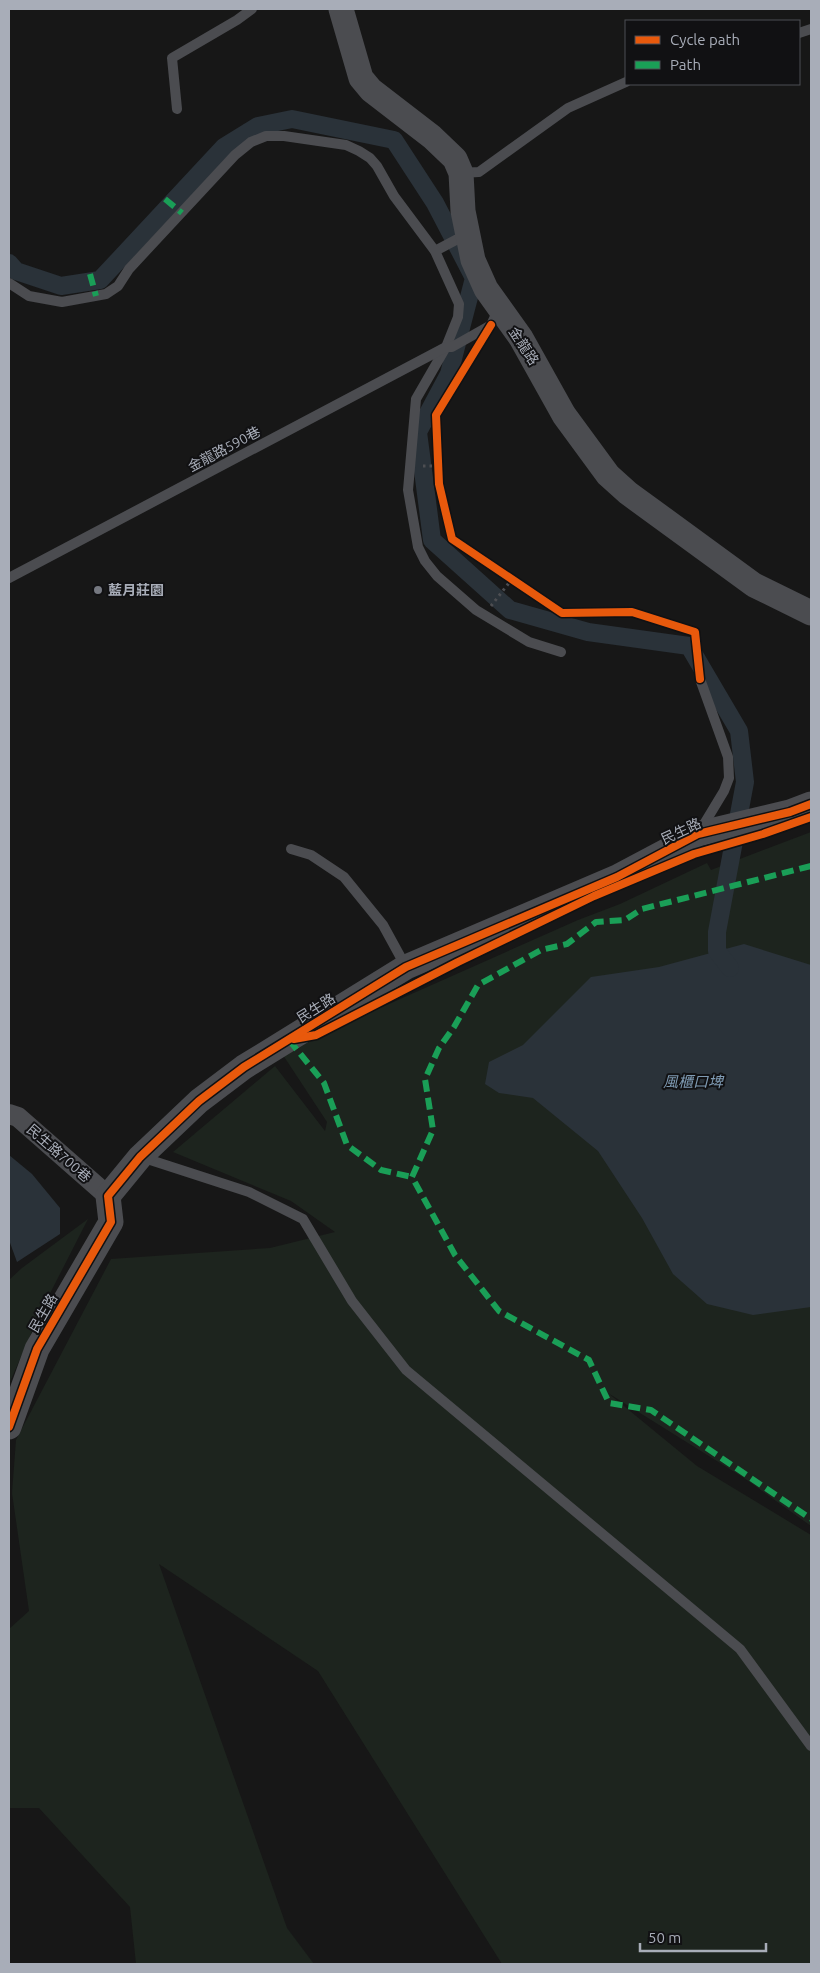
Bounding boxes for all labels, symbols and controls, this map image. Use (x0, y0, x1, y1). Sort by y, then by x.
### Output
legend (625, 20, 800, 85)
text: Cycle path (670, 31, 740, 48)
text: Path (670, 56, 701, 73)
street label: 金龍路 (506, 324, 542, 368)
street label: 金龍路590巷 (185, 423, 263, 475)
place label: 藍月莊園 (108, 582, 164, 598)
marker: 藍月莊園 (92, 584, 104, 596)
street label: 民生路 (659, 815, 703, 847)
street label: 民生路 (294, 990, 338, 1026)
water label: 風櫃口埤 (663, 1073, 725, 1090)
street label: 民生路700巷 (24, 1121, 94, 1185)
street label: 民生路 (26, 1291, 60, 1335)
scale bar (640, 1920, 766, 1952)
text: 50 m (648, 1929, 681, 1946)

